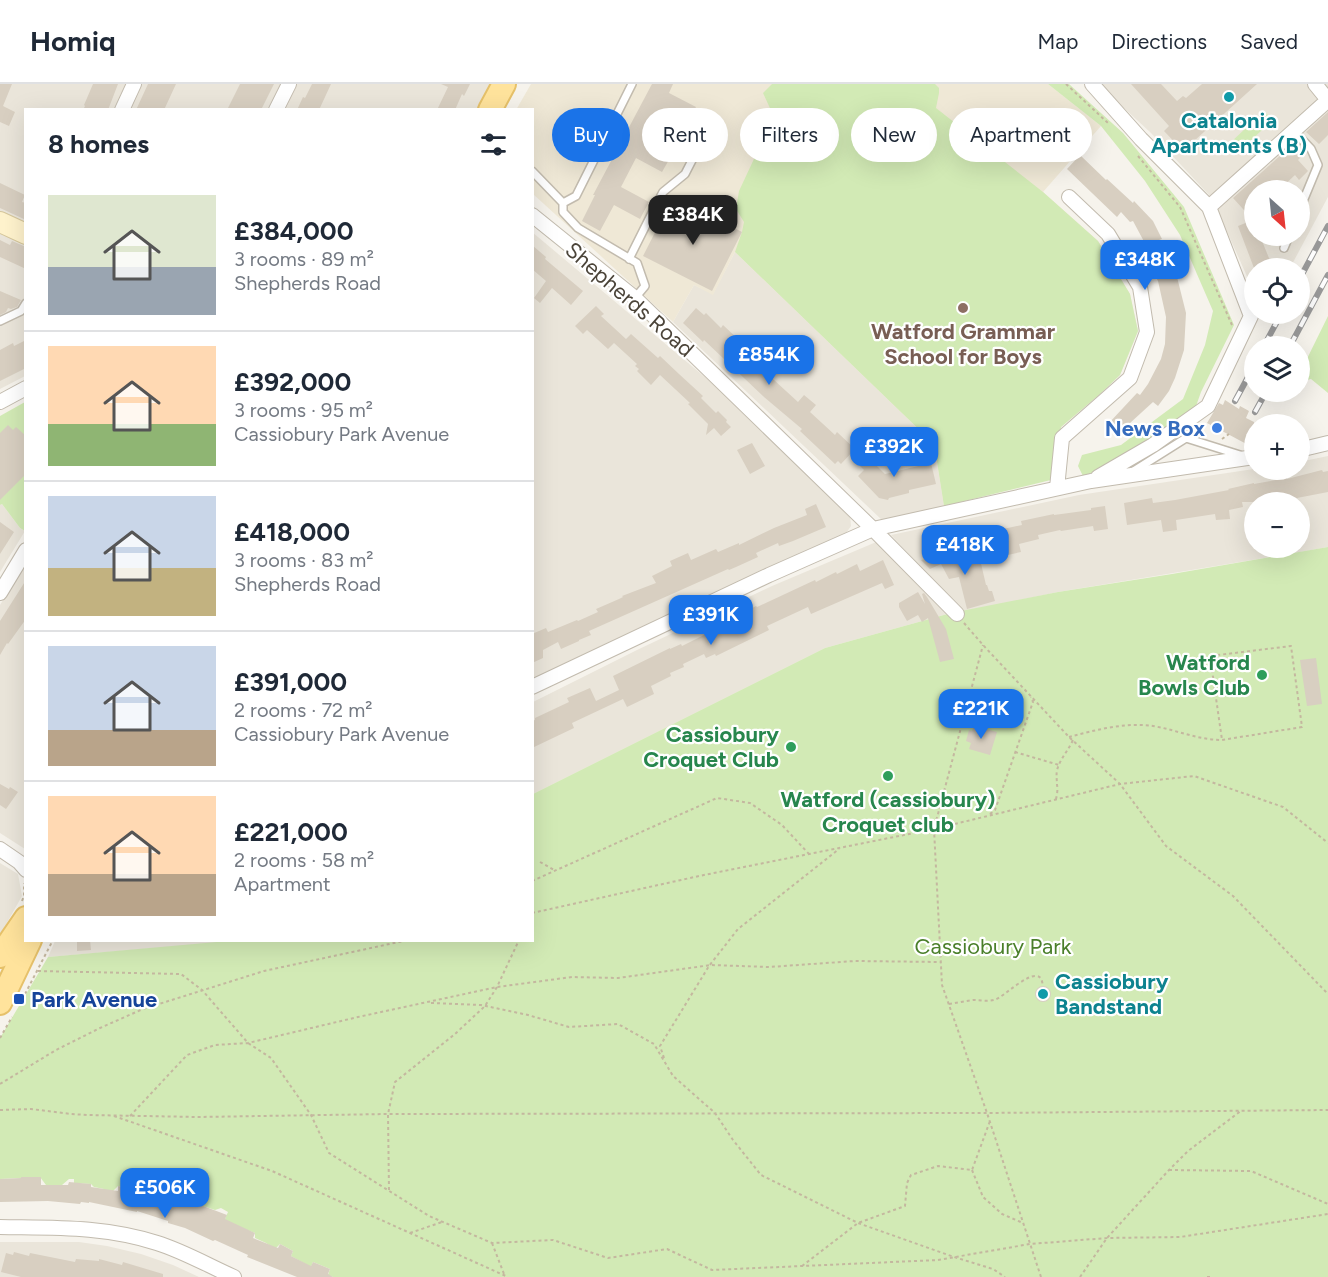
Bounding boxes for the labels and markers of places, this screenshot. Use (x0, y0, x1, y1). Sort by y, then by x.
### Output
marker: Catalonia Apartments (B) (1222, 90, 1236, 104)
place label: Catalonia Apartments (B) (1151, 107, 1307, 159)
pin: £384K (651, 195, 735, 246)
pin: £348K (1103, 240, 1187, 291)
marker: Watford Grammar School for Boys (956, 301, 970, 315)
place label: Watford Grammar School for Boys (871, 318, 1056, 370)
pin: £854K (727, 335, 811, 386)
place label: News Box (1105, 415, 1205, 442)
marker: News Box (1210, 421, 1224, 435)
pin: £392K (852, 427, 936, 478)
pin: £418K (923, 525, 1007, 576)
pin: £391K (669, 595, 753, 646)
place label: Watford Bowls Club (1138, 649, 1250, 701)
marker: Watford Bowls Club (1255, 668, 1269, 682)
pin: £221K (939, 689, 1023, 740)
place label: Cassiobury Croquet Club (643, 721, 779, 773)
marker: Cassiobury Croquet Club (784, 740, 798, 754)
marker: Watford (cassiobury) Croquet club (881, 769, 895, 783)
place label: Watford (cassiobury) Croquet club (780, 786, 996, 838)
place label: Cassiobury Bandstand (1055, 968, 1169, 1020)
place label: Park Avenue (31, 986, 157, 1013)
marker: Cassiobury Bandstand (1036, 987, 1050, 1001)
marker: Park Avenue (12, 992, 26, 1006)
pin: £506K (123, 1168, 207, 1219)

